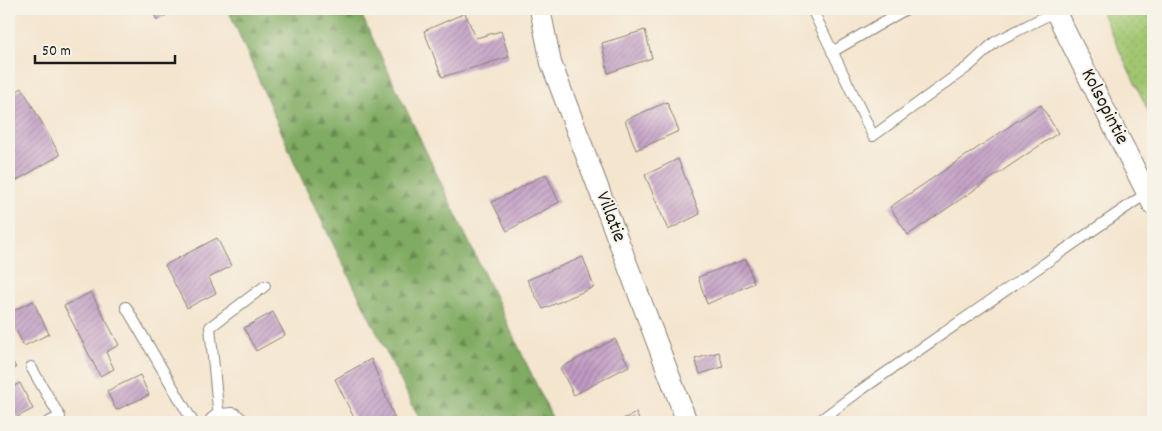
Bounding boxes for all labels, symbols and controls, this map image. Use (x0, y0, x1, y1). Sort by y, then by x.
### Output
scale bar (35, 32, 175, 64)
text: 50 m (42, 41, 71, 63)
street label: Kolsopintie (1073, 64, 1135, 150)
street label: Villatie (588, 188, 632, 246)

